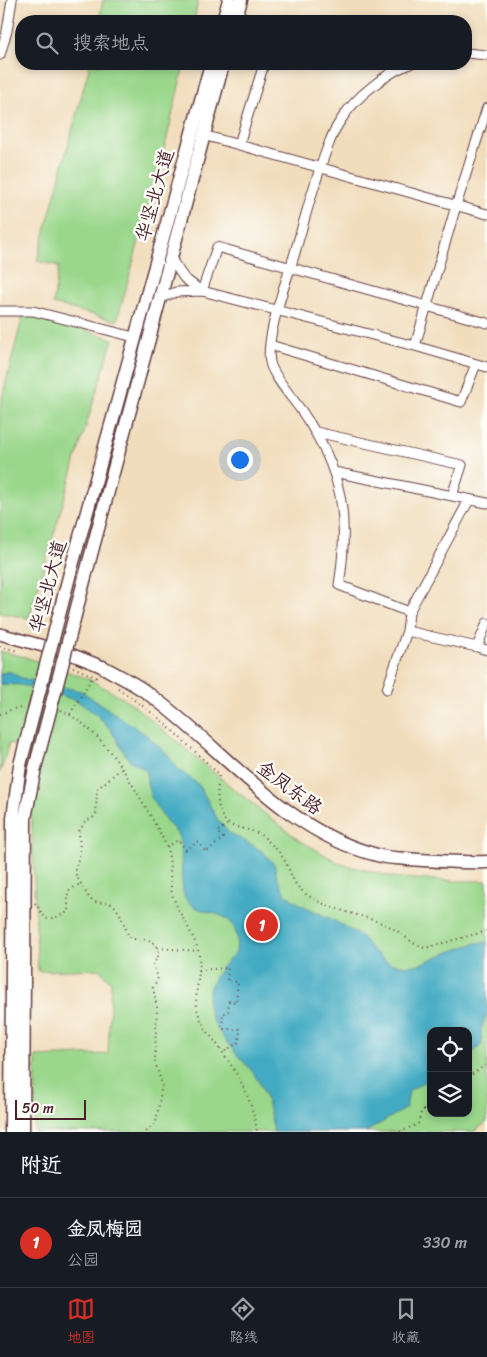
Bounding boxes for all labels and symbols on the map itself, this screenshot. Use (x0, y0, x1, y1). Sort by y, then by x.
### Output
street label: 华坚北大道 (126, 145, 183, 245)
your location (227, 447, 253, 473)
street label: 华坚北大道 (19, 536, 76, 636)
street label: 金凤东路 (249, 751, 330, 823)
pin: 1 (246, 906, 278, 944)
scale bar (15, 1097, 86, 1120)

